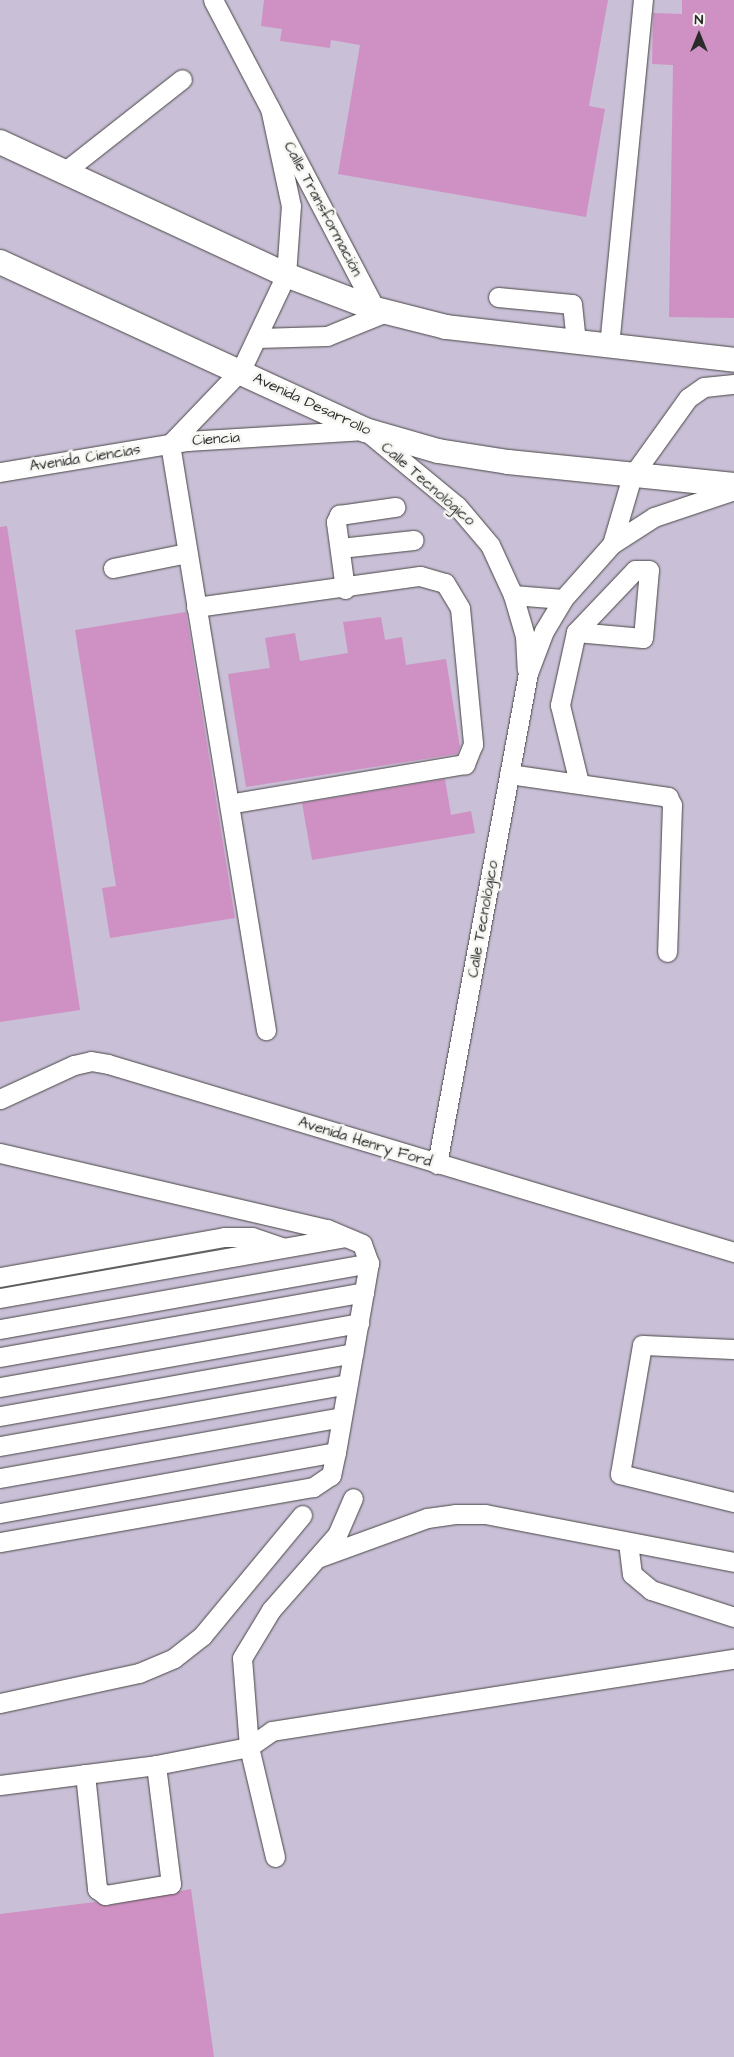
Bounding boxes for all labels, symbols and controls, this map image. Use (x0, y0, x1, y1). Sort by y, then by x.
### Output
north arrow (674, 10, 724, 60)
text: N (695, 10, 703, 30)
street label: Calle Transformación (280, 139, 366, 279)
street label: Avenida Desarrollo (250, 369, 374, 439)
street label: Ciencia (191, 428, 241, 450)
street label: Calle Tecnológico (377, 438, 479, 530)
street label: Avenida Ciencias (28, 440, 142, 476)
street label: Calle Tecnológico (464, 859, 502, 979)
street label: Avenida Henry Ford (296, 1113, 434, 1171)

